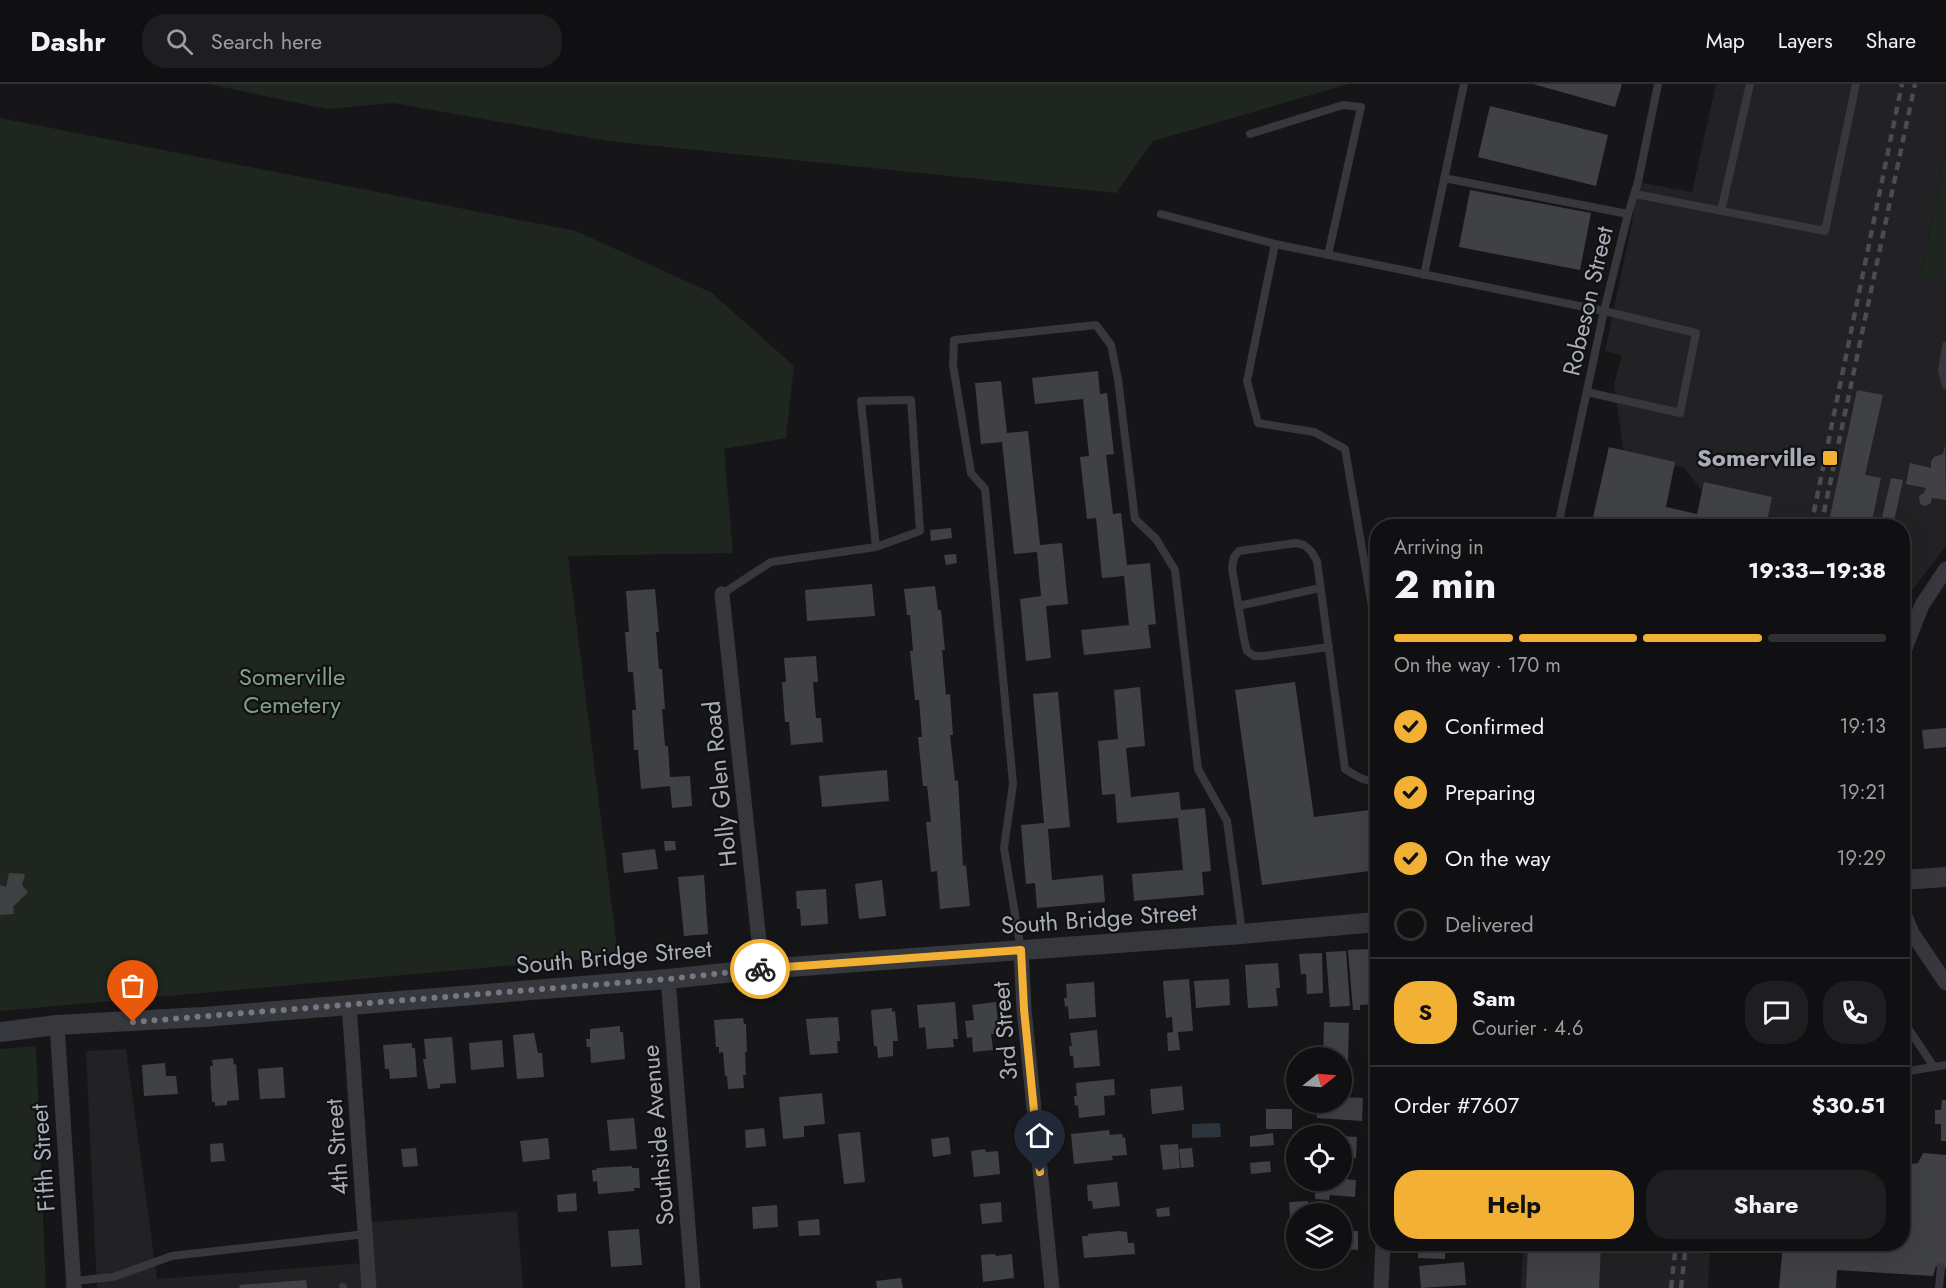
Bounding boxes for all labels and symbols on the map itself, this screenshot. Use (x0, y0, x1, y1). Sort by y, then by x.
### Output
street label: Robeson Street (1553, 222, 1622, 379)
place label: Somerville (1697, 440, 1816, 475)
marker: Somerville (1821, 449, 1839, 467)
park label: Somerville Cemetery (239, 659, 345, 722)
street label: Holly Glen Road (693, 699, 746, 869)
street label: South Bridge Street (1000, 894, 1198, 943)
street label: South Bridge Street (515, 930, 714, 982)
courier (730, 939, 790, 999)
pin (107, 960, 158, 1022)
street label: 3rd Street (983, 980, 1026, 1082)
street label: Southside Avenue (632, 1043, 683, 1227)
north arrow (1286, 1047, 1352, 1113)
street label: 4th Street (316, 1097, 357, 1197)
street label: Fifth Street (21, 1103, 64, 1213)
pin (1014, 1110, 1065, 1172)

